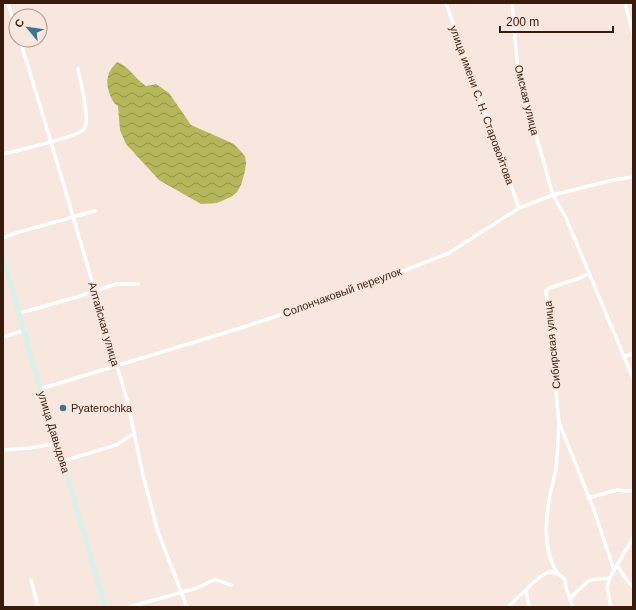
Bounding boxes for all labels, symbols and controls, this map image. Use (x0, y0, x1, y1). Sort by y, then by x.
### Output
north arrow (8, 8, 48, 48)
scale bar (500, 8, 613, 34)
text: 200 m (506, 15, 539, 29)
text: С (12, 17, 26, 30)
street label: улица имени С. Н. Старовойтова (448, 24, 517, 187)
street label: Омская улица (512, 64, 542, 137)
street label: Солончаковый переулок (281, 265, 403, 319)
street label: Алтайская улица (86, 281, 122, 368)
street label: Сибирская улица (541, 299, 563, 390)
street label: улица Давыдова (36, 390, 72, 475)
place label: Pyaterochka (71, 402, 133, 414)
marker: Pyaterochka (58, 403, 68, 413)

